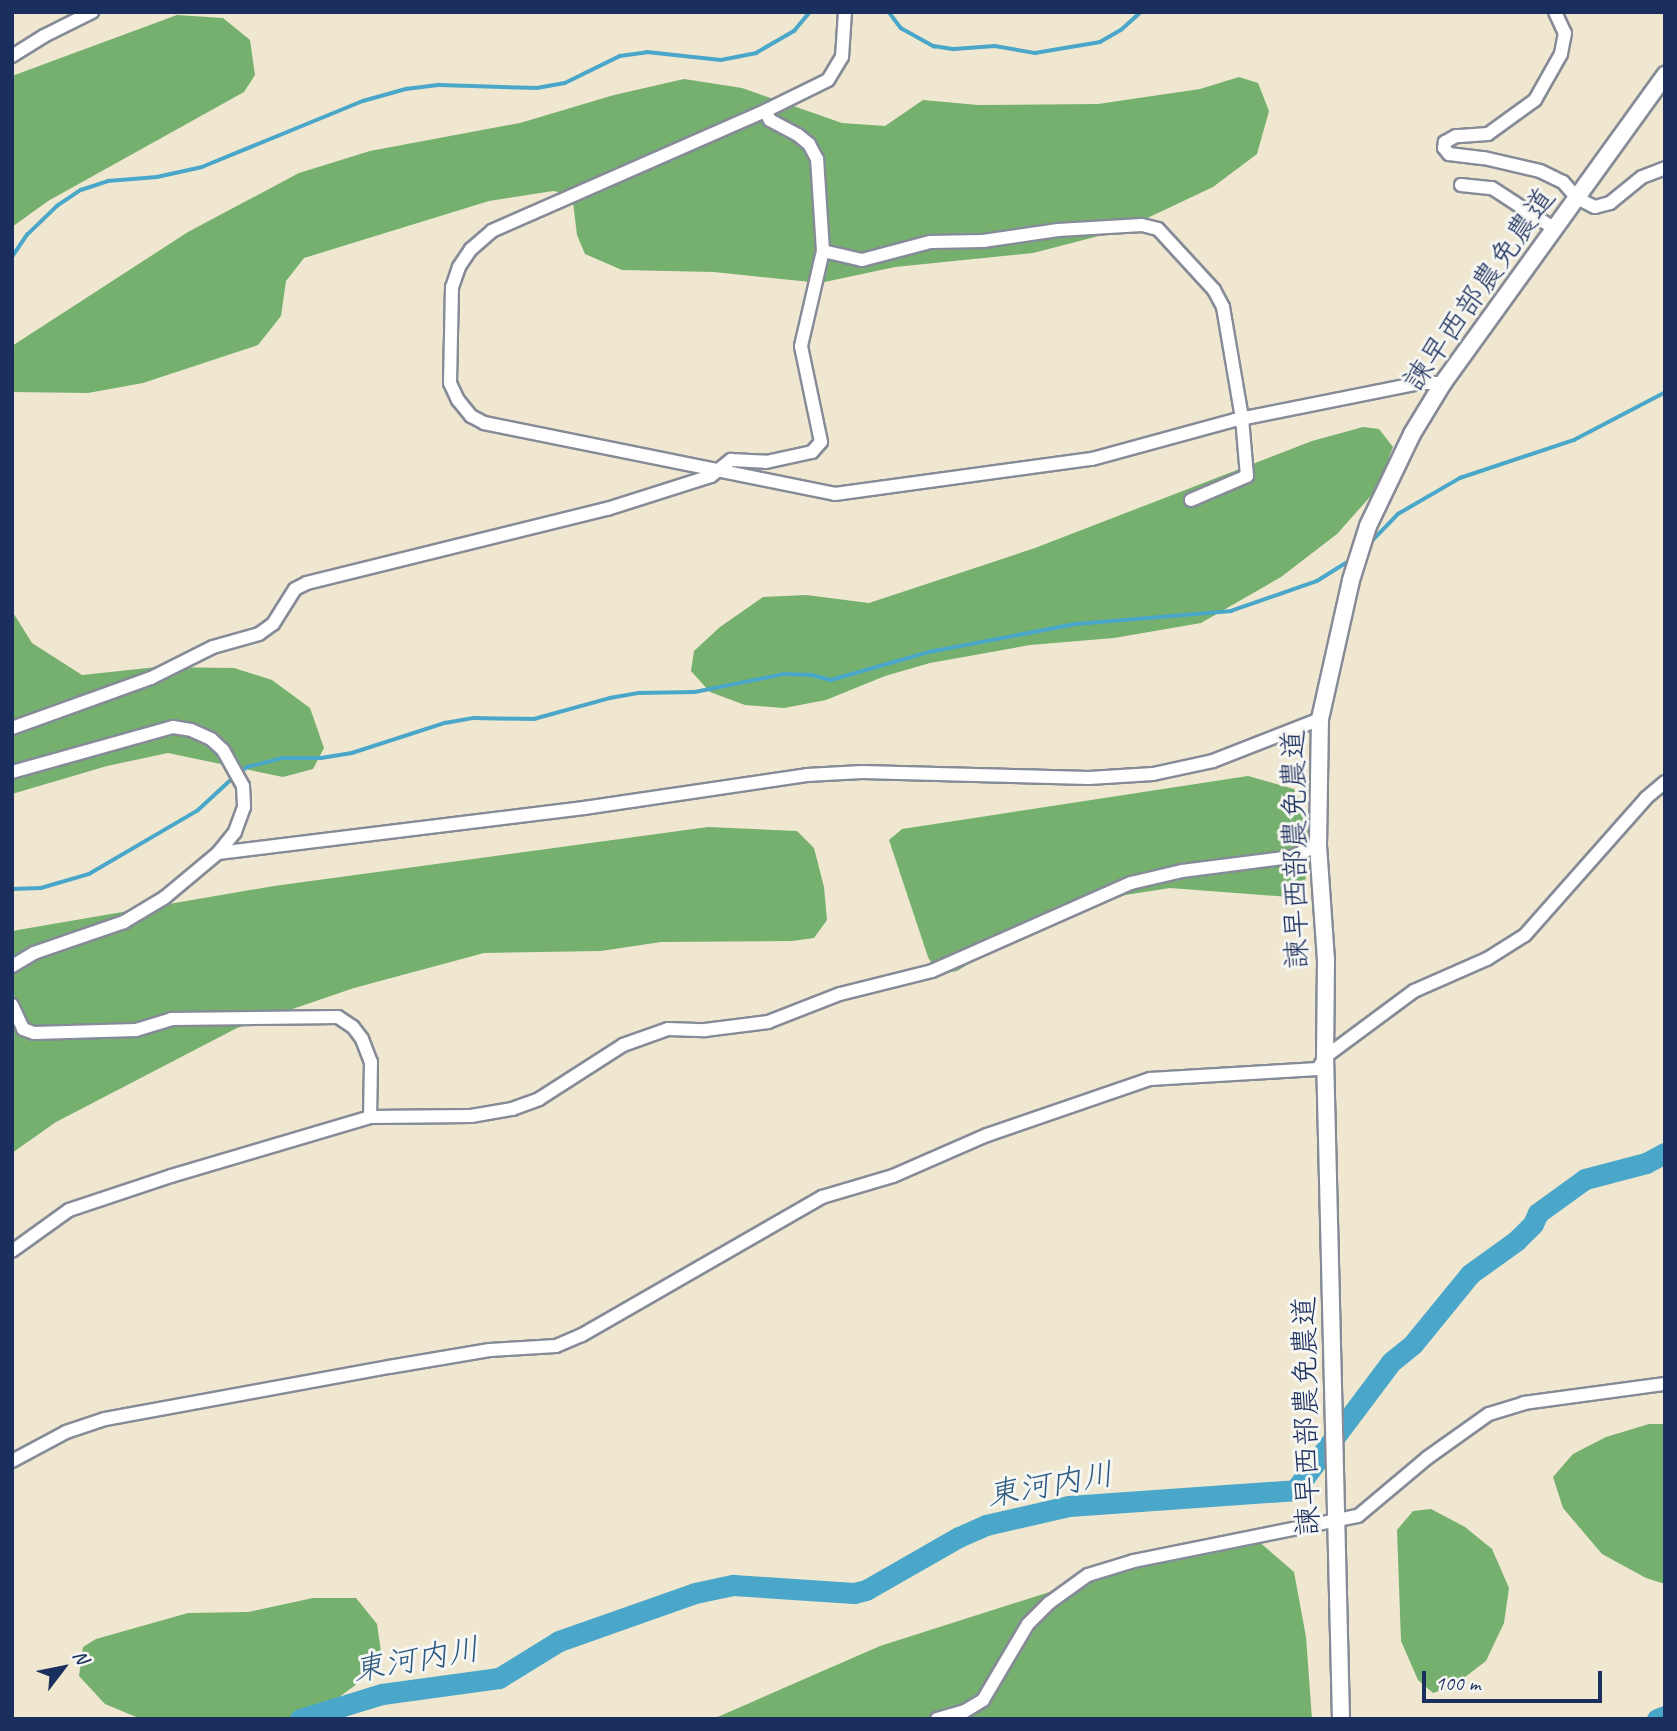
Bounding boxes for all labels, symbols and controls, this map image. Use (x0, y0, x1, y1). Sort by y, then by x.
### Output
street label: 諫早西部農免農道 (1395, 180, 1563, 398)
street label: 諫早西部農免農道 (1275, 729, 1315, 969)
street label: 諫早西部農免農道 (1286, 1296, 1326, 1536)
water label: 東河内川 (984, 1455, 1116, 1515)
water label: 東河内川 (350, 1630, 482, 1690)
north arrow (28, 1633, 98, 1703)
text: N (68, 1646, 94, 1668)
scale bar (1425, 1658, 1605, 1702)
text: 100 m (1435, 1670, 1480, 1696)

